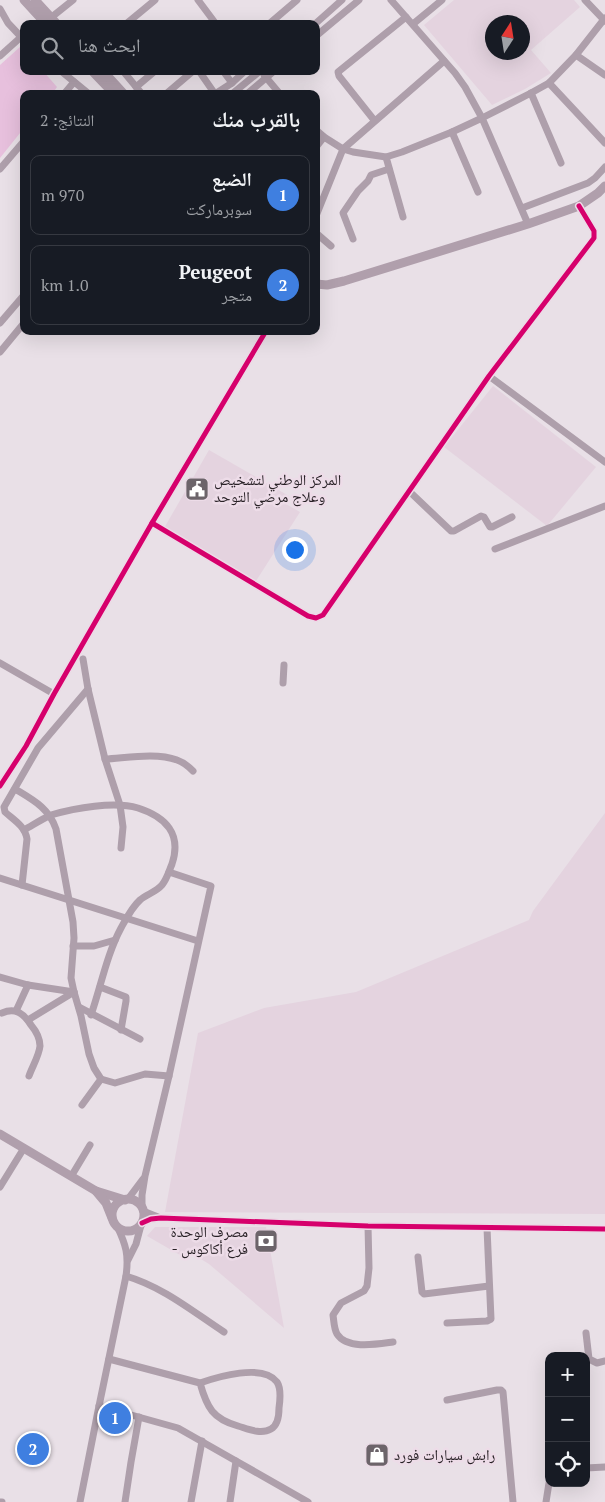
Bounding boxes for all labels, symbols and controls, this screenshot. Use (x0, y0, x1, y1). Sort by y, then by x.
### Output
north arrow (485, 15, 530, 60)
search box (20, 20, 320, 75)
text: ابحث هنا (78, 32, 141, 57)
icon: search (38, 34, 66, 62)
text: بالقرب منك (212, 105, 300, 133)
text: النتائج: 2 (40, 109, 94, 131)
text: الضبع (212, 166, 252, 191)
text: 970 m (41, 184, 84, 206)
text: 1 (278, 184, 288, 206)
text: سوبرماركت (186, 198, 252, 220)
text: Peugeot (179, 259, 252, 284)
text: 1.0 km (41, 274, 89, 296)
text: 2 (278, 274, 288, 296)
text: متجر (222, 284, 252, 306)
place label: المركز الوطني لتشخيص وعلاج مرضي التوحد (214, 469, 341, 509)
public building icon: المركز الوطني لتشخيص وعلاج مرضي التوحد (184, 476, 210, 502)
your location (282, 537, 308, 563)
place label: مصرف الوحدة - فرع أكاكوس (171, 1221, 248, 1259)
bank icon: مصرف الوحدة - فرع أكاكوس (253, 1228, 279, 1254)
map controls (545, 1352, 590, 1487)
button: + (545, 1352, 590, 1397)
button: − (545, 1397, 590, 1442)
pin: 1 (99, 1399, 131, 1437)
pin: 2 (17, 1430, 49, 1468)
shop icon: رابش سيارات فورد (364, 1442, 390, 1468)
button: locate (545, 1442, 590, 1487)
place label: رابش سيارات فورد (394, 1444, 496, 1465)

